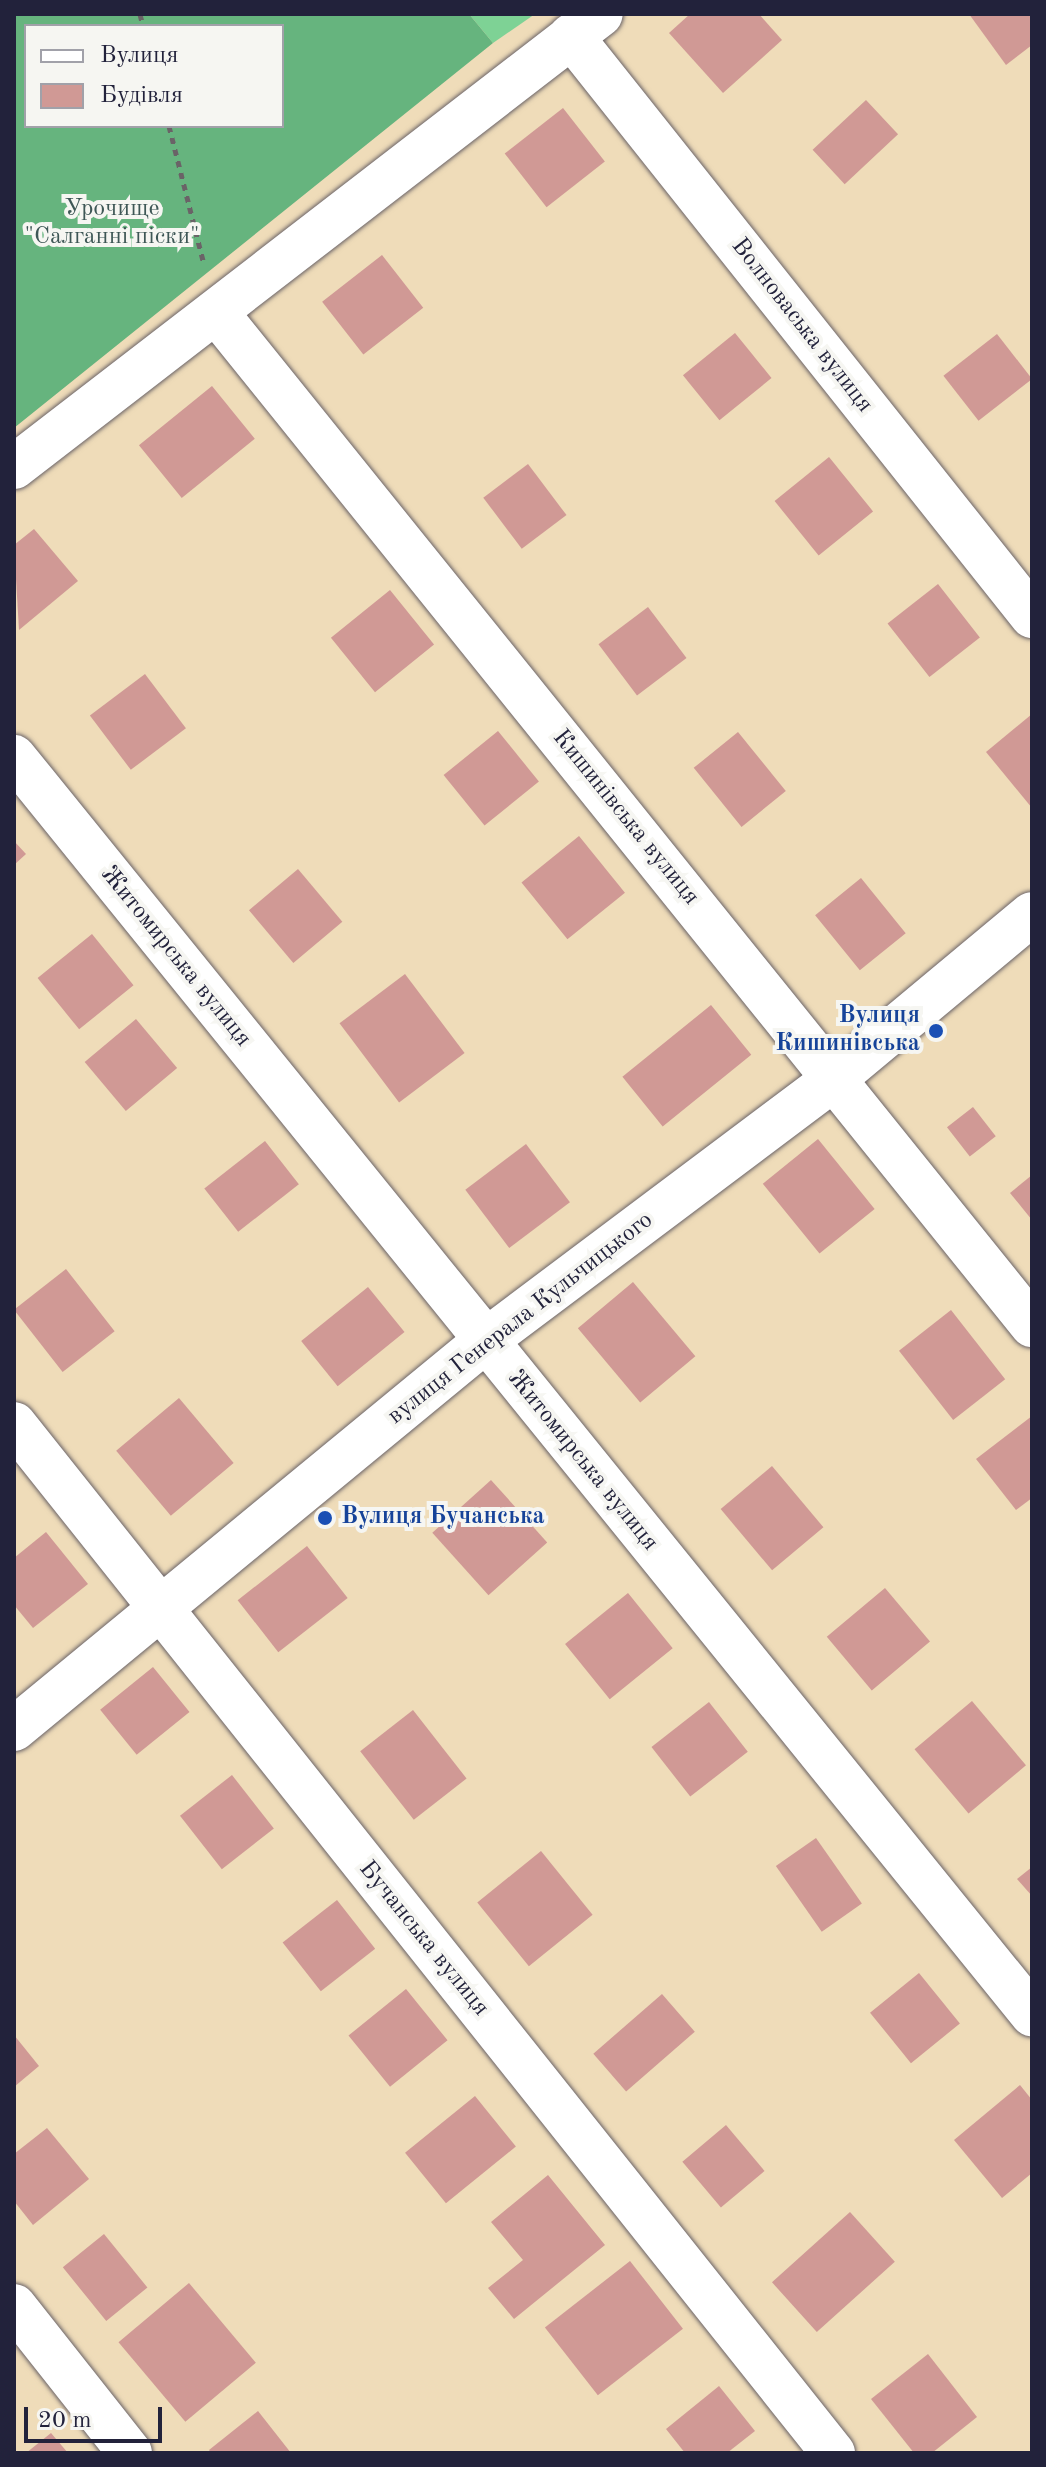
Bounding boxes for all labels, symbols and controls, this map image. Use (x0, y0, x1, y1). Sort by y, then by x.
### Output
legend (24, 24, 284, 128)
text: Вулиця (100, 44, 179, 68)
text: Будівля (100, 84, 183, 108)
park label: Урочище "Салганні піски" (24, 196, 200, 252)
street label: Волноваська вулиця (724, 233, 878, 419)
street label: Кишинівська вулиця (545, 725, 705, 911)
street label: Житомирська вулиця (93, 861, 257, 1053)
place label: Вулиця Кишинівська (775, 1003, 920, 1059)
marker: Вулиця Кишинівська (927, 1022, 945, 1040)
street label: вулиця Генерала Кульчицького (383, 1207, 659, 1431)
street label: Житомирська вулиця (500, 1365, 664, 1557)
place label: Вулиця Бучанська (341, 1504, 545, 1532)
marker: Вулиця Бучанська (316, 1509, 334, 1527)
street label: Бучанська вулиця (352, 1856, 494, 2022)
scale bar (28, 2391, 166, 2441)
text: 20 m (38, 2409, 92, 2433)

